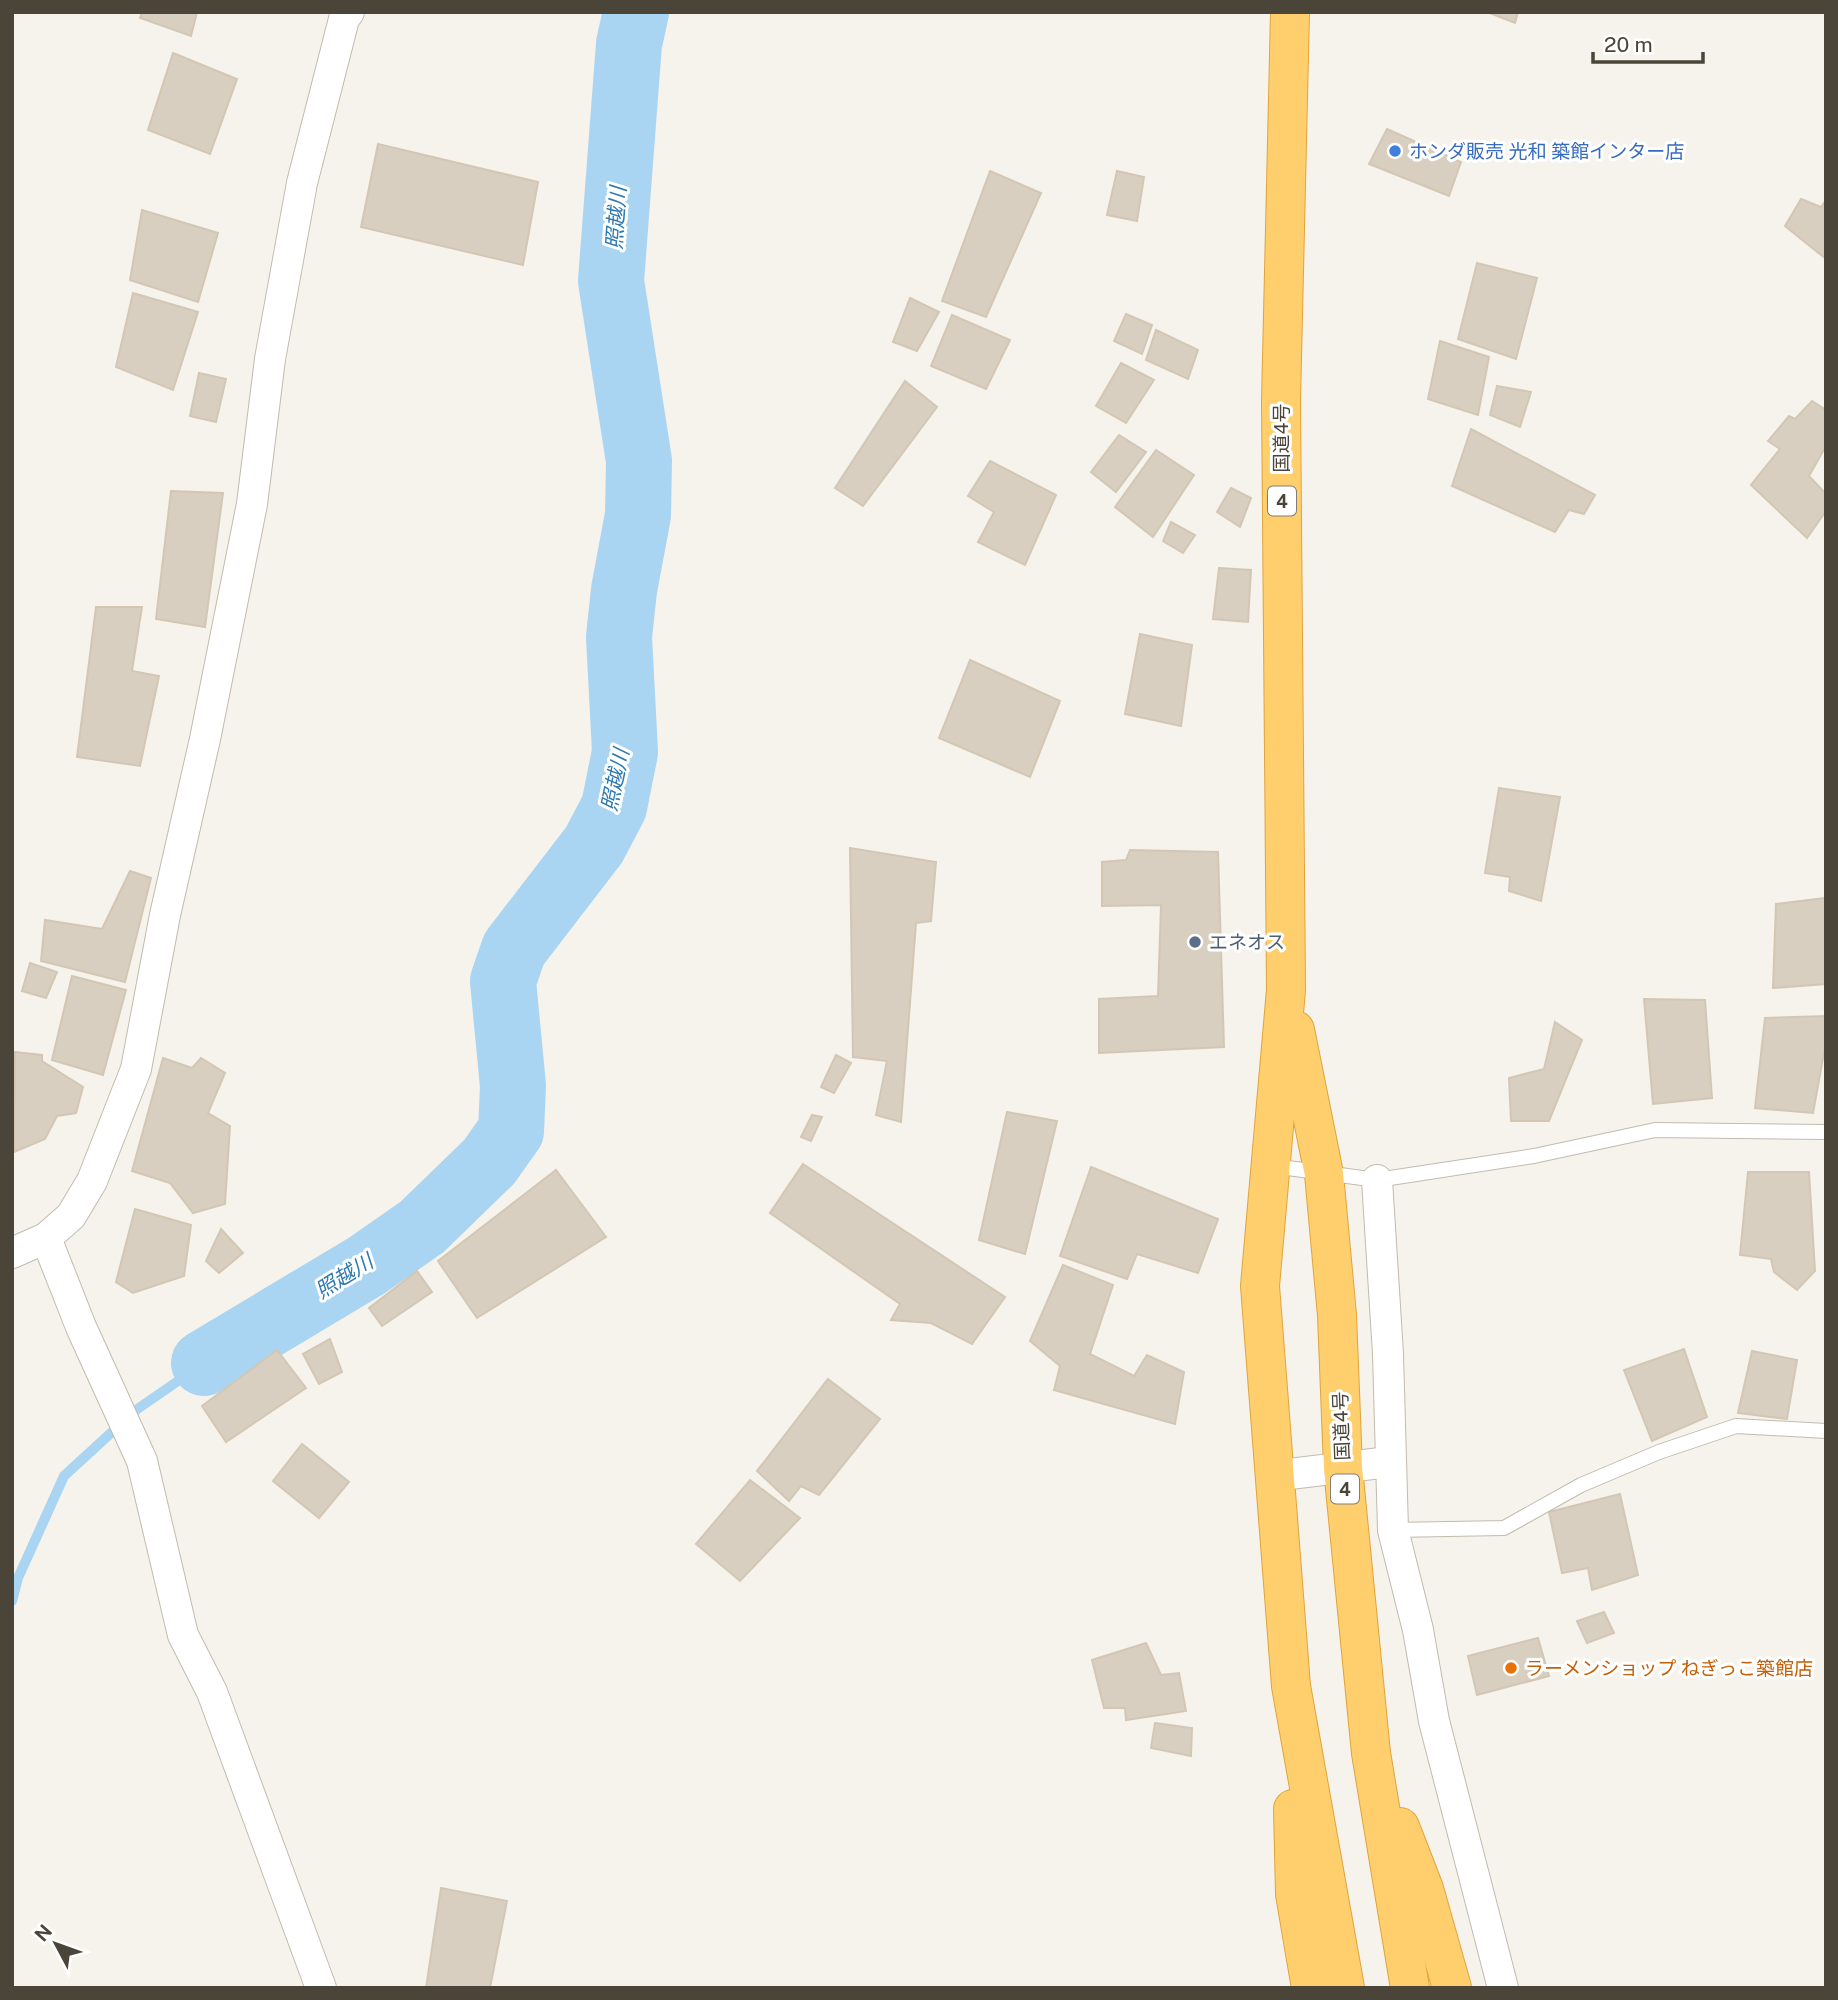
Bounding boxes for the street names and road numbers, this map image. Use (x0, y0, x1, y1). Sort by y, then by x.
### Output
street label: 国道4号 (1270, 404, 1292, 472)
road number: 4 (1268, 486, 1296, 516)
street label: 国道4号 (1329, 1391, 1353, 1461)
road number: 4 (1331, 1474, 1359, 1504)

